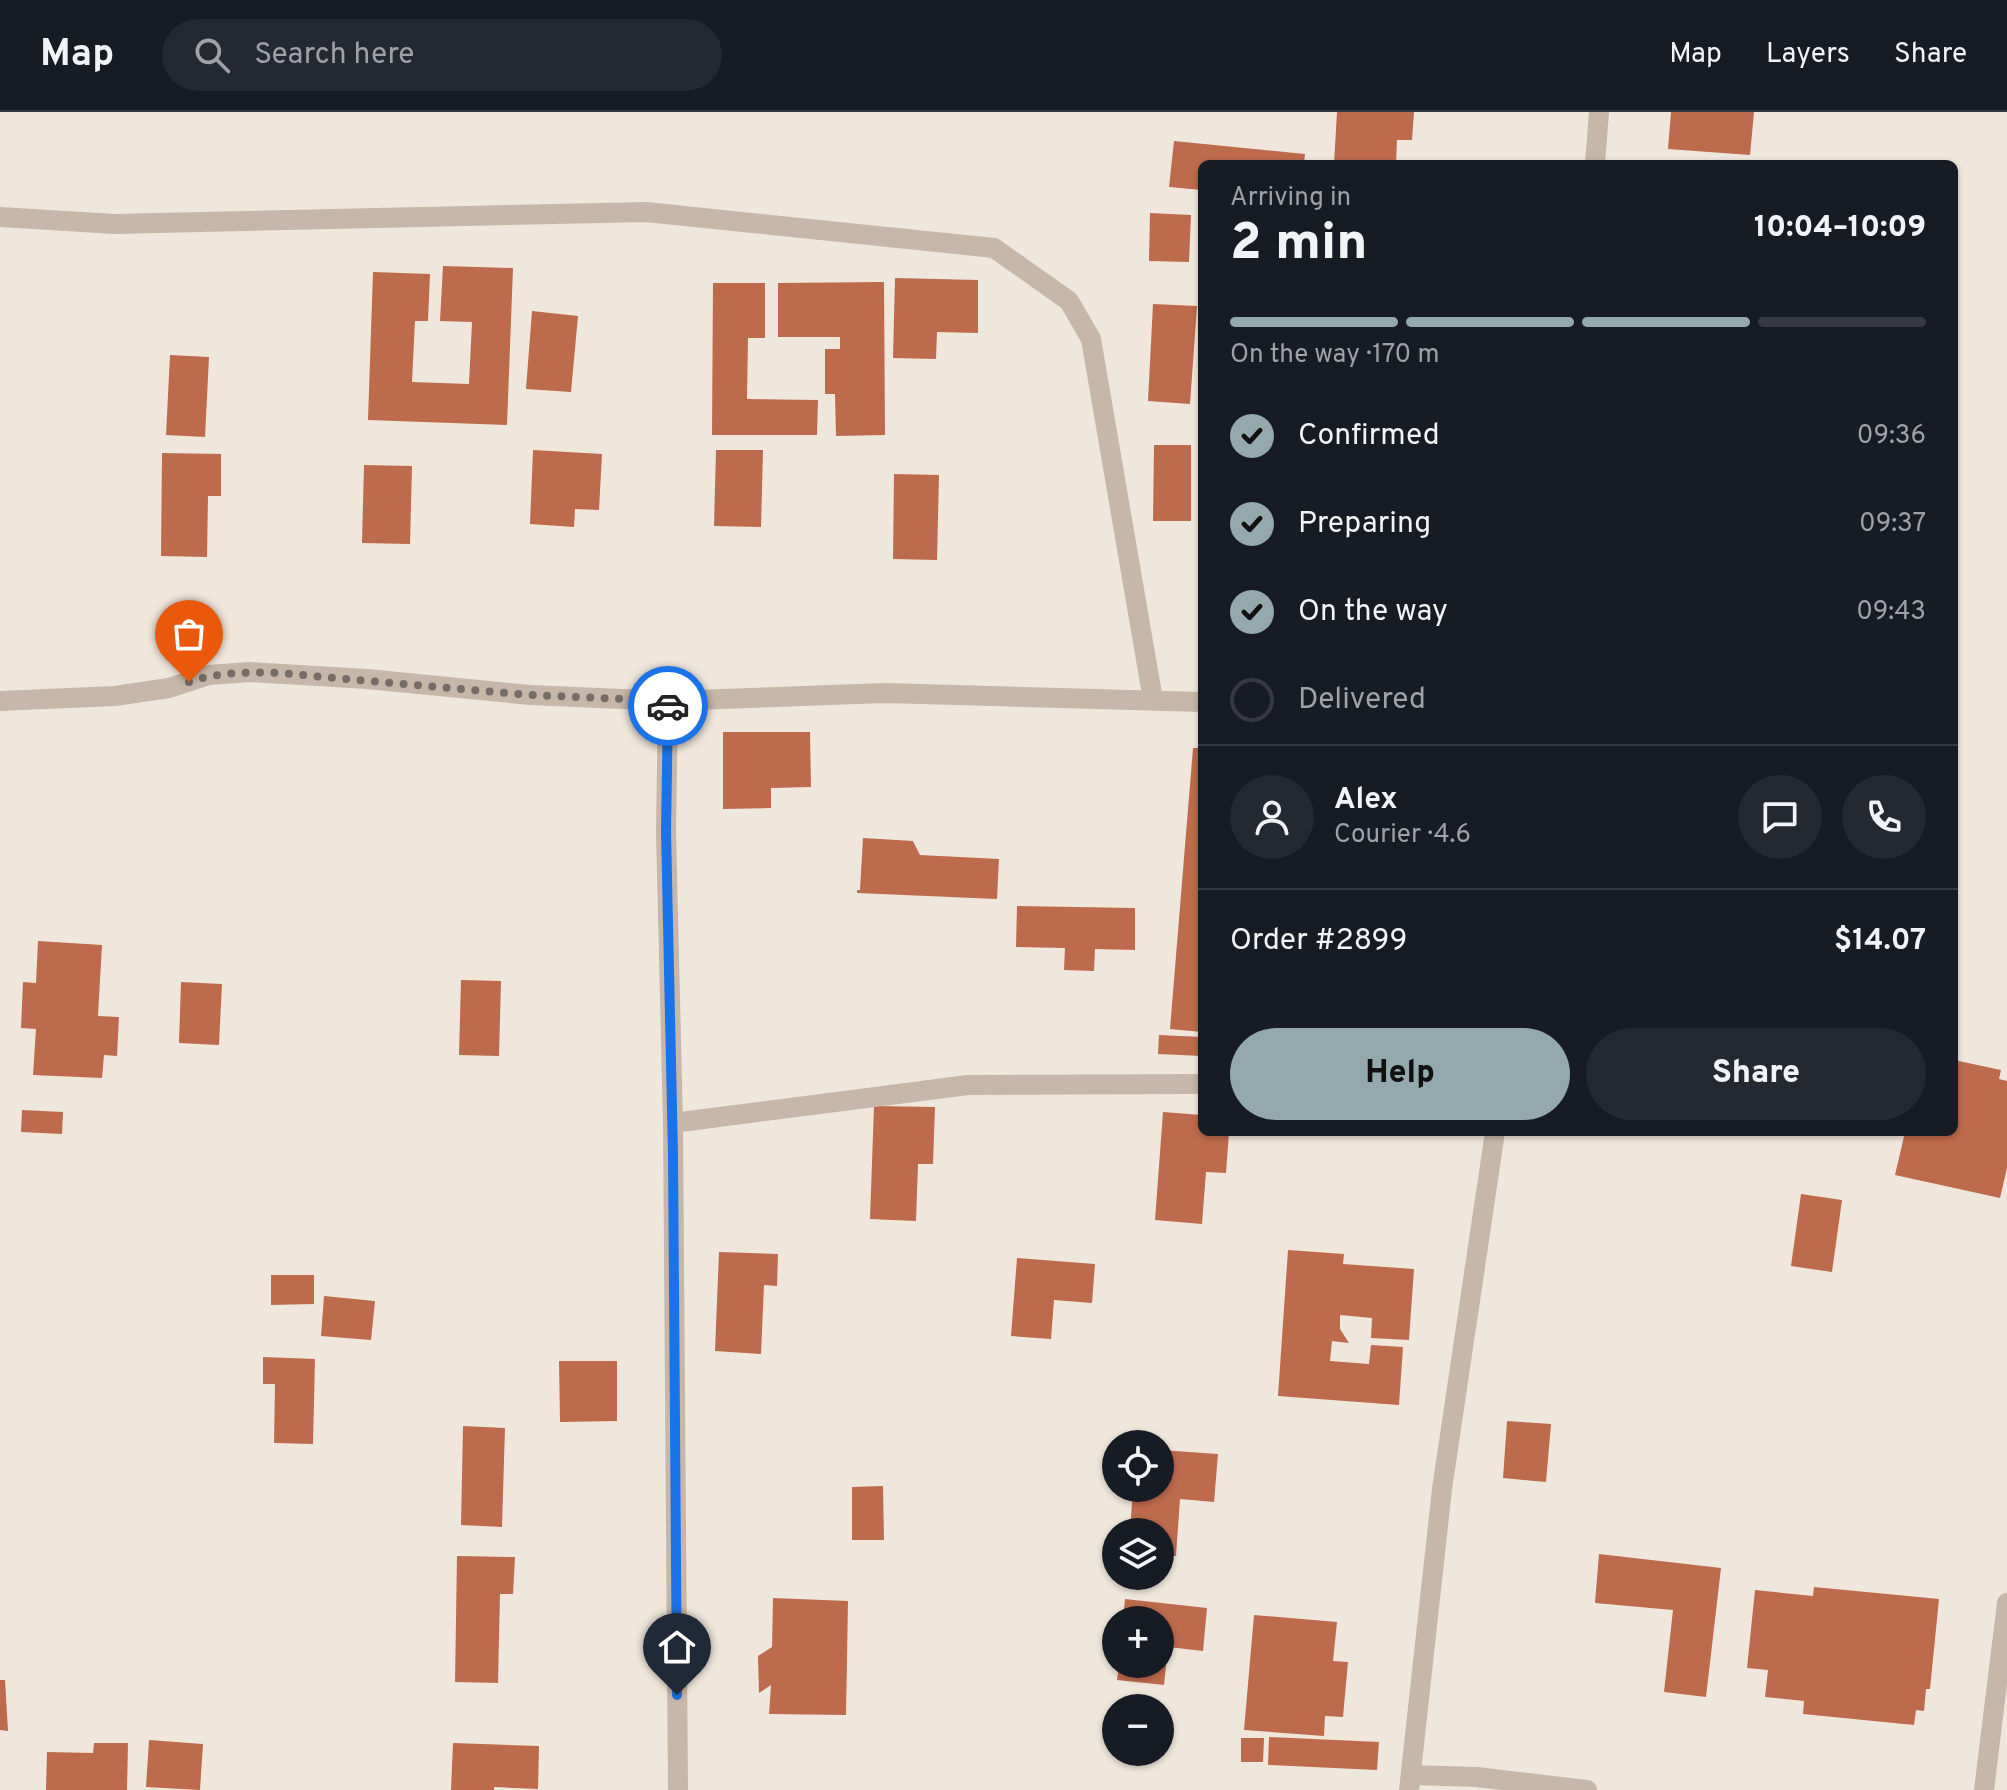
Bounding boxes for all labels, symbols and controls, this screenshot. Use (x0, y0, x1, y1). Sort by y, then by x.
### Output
search box (162, 19, 722, 91)
text: Map (40, 31, 114, 80)
icon: search (190, 33, 234, 77)
text: Search here (254, 37, 414, 74)
text: Map (1669, 37, 1722, 73)
text: Layers (1766, 37, 1850, 73)
text: Share (1894, 37, 1967, 73)
text: Arriving in (1230, 182, 1351, 215)
text: 10:04–10:09 (1754, 210, 1926, 247)
text: 2 min (1230, 212, 1368, 278)
text: On the way · 170 m (1230, 339, 1439, 372)
icon: check (1230, 414, 1274, 458)
text: Confirmed (1298, 418, 1440, 455)
text: 09:36 (1857, 420, 1926, 453)
icon: check (1230, 502, 1274, 546)
text: Preparing (1298, 506, 1431, 543)
text: 09:37 (1859, 508, 1926, 541)
icon: check (1230, 590, 1274, 634)
text: On the way (1298, 594, 1448, 631)
text: 09:43 (1856, 596, 1926, 629)
pin (155, 600, 223, 682)
icon: bag (167, 612, 211, 656)
courier (628, 666, 708, 746)
text: Delivered (1298, 682, 1426, 719)
icon: car (646, 684, 690, 728)
button: person (1230, 775, 1314, 859)
button: chat (1738, 775, 1822, 859)
button: phone (1842, 775, 1926, 859)
text: Alex (1334, 782, 1398, 819)
text: Courier · 4.6 (1334, 819, 1471, 852)
text: Order #2899 (1230, 923, 1407, 960)
text: $14.07 (1834, 923, 1926, 960)
button: Help (1230, 1028, 1570, 1120)
button: Share (1586, 1028, 1926, 1120)
map controls (1102, 1430, 1174, 1766)
button: locate (1102, 1430, 1174, 1502)
button: layers (1102, 1518, 1174, 1590)
button: + (1102, 1606, 1174, 1678)
pin (643, 1613, 711, 1695)
icon: home (655, 1625, 699, 1669)
button: − (1102, 1694, 1174, 1766)

